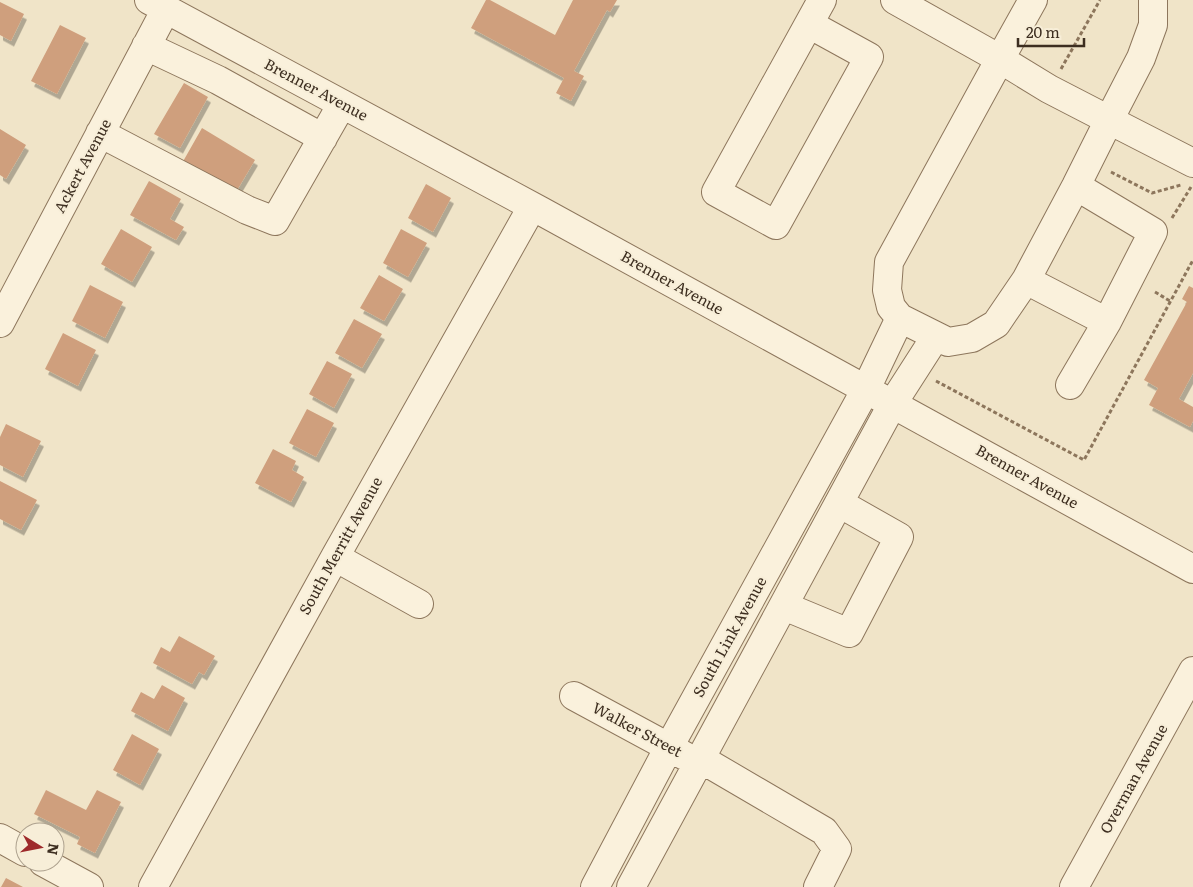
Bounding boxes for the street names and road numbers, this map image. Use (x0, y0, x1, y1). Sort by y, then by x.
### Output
street label: Brenner Avenue (261, 52, 373, 126)
street label: Ackert Avenue (47, 114, 116, 217)
street label: Brenner Avenue (617, 244, 729, 320)
street label: Brenner Avenue (972, 438, 1084, 514)
street label: South Merritt Avenue (292, 472, 387, 618)
street label: South Link Avenue (686, 571, 772, 701)
street label: Walker Street (589, 695, 687, 762)
street label: Overman Avenue (1093, 719, 1173, 837)

